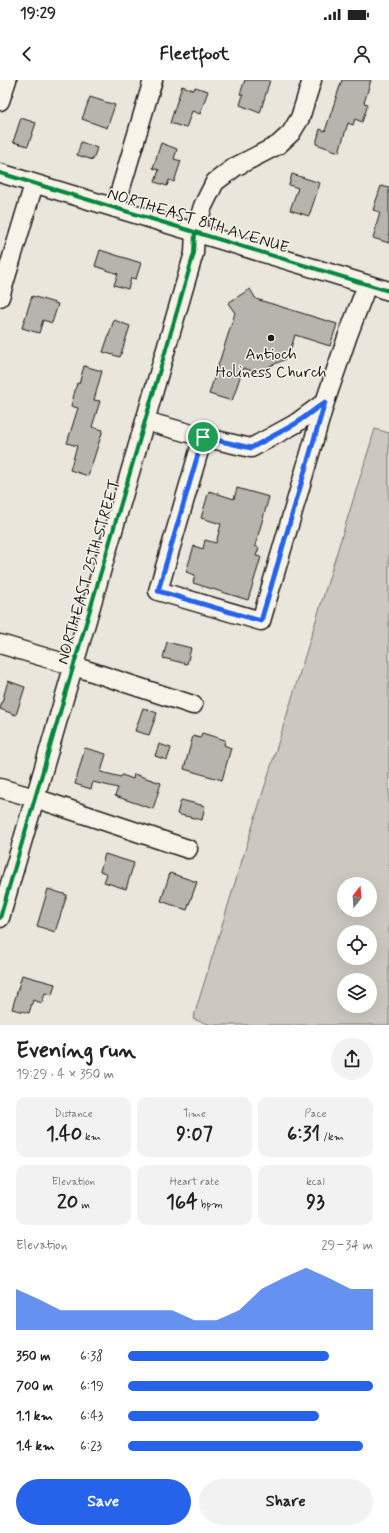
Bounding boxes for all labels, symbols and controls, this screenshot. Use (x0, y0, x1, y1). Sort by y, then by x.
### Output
text: 19:29 (20, 4, 56, 24)
text: Fleetfoot (160, 42, 229, 66)
icon: back (16, 43, 38, 65)
icon: person (351, 43, 373, 65)
street label: NORTHEAST 8TH AVENUE (105, 183, 291, 259)
marker: Antioch Holiness Church (266, 333, 276, 343)
place label: Antioch Holiness Church (216, 344, 326, 383)
pin (186, 420, 220, 454)
icon: arrive (192, 426, 214, 448)
street label: NORTHEAST 25TH STREET (52, 477, 126, 667)
north arrow (337, 877, 377, 917)
map controls (337, 877, 377, 1013)
button: locate (337, 925, 377, 965)
button: layers (337, 973, 377, 1013)
text: Evening run (16, 1037, 136, 1065)
button: share (331, 1038, 373, 1080)
text: 19:29 · 4 × 350 m (16, 1066, 114, 1083)
text: Distance (54, 1107, 93, 1121)
text: Time (183, 1107, 206, 1121)
text: Pace (305, 1107, 326, 1121)
text: 1.40 (46, 1121, 82, 1148)
text: 9:07 (176, 1121, 213, 1148)
text: 6:31 (287, 1121, 320, 1148)
text: km (82, 1130, 101, 1144)
text: /km (320, 1130, 344, 1144)
text: Elevation (52, 1175, 95, 1189)
text: Heart rate (170, 1175, 219, 1189)
text: kcal (306, 1175, 325, 1189)
text: 20 (57, 1189, 78, 1216)
text: 164 (166, 1189, 198, 1216)
text: 93 (306, 1189, 325, 1216)
text: m (78, 1198, 90, 1212)
text: bpm (198, 1198, 223, 1212)
text: Elevation (16, 1237, 67, 1254)
text: 29–34 m (321, 1237, 373, 1254)
text: 350 m (16, 1348, 50, 1365)
text: 6:38 (80, 1348, 103, 1365)
text: 700 m (16, 1378, 53, 1395)
text: 6:19 (80, 1378, 104, 1395)
text: 1.1 km (16, 1408, 53, 1425)
text: 6:43 (80, 1408, 103, 1425)
text: 1.4 km (16, 1438, 55, 1455)
text: 6:23 (80, 1438, 102, 1455)
button: Save (16, 1479, 191, 1525)
button: Share (199, 1479, 373, 1525)

